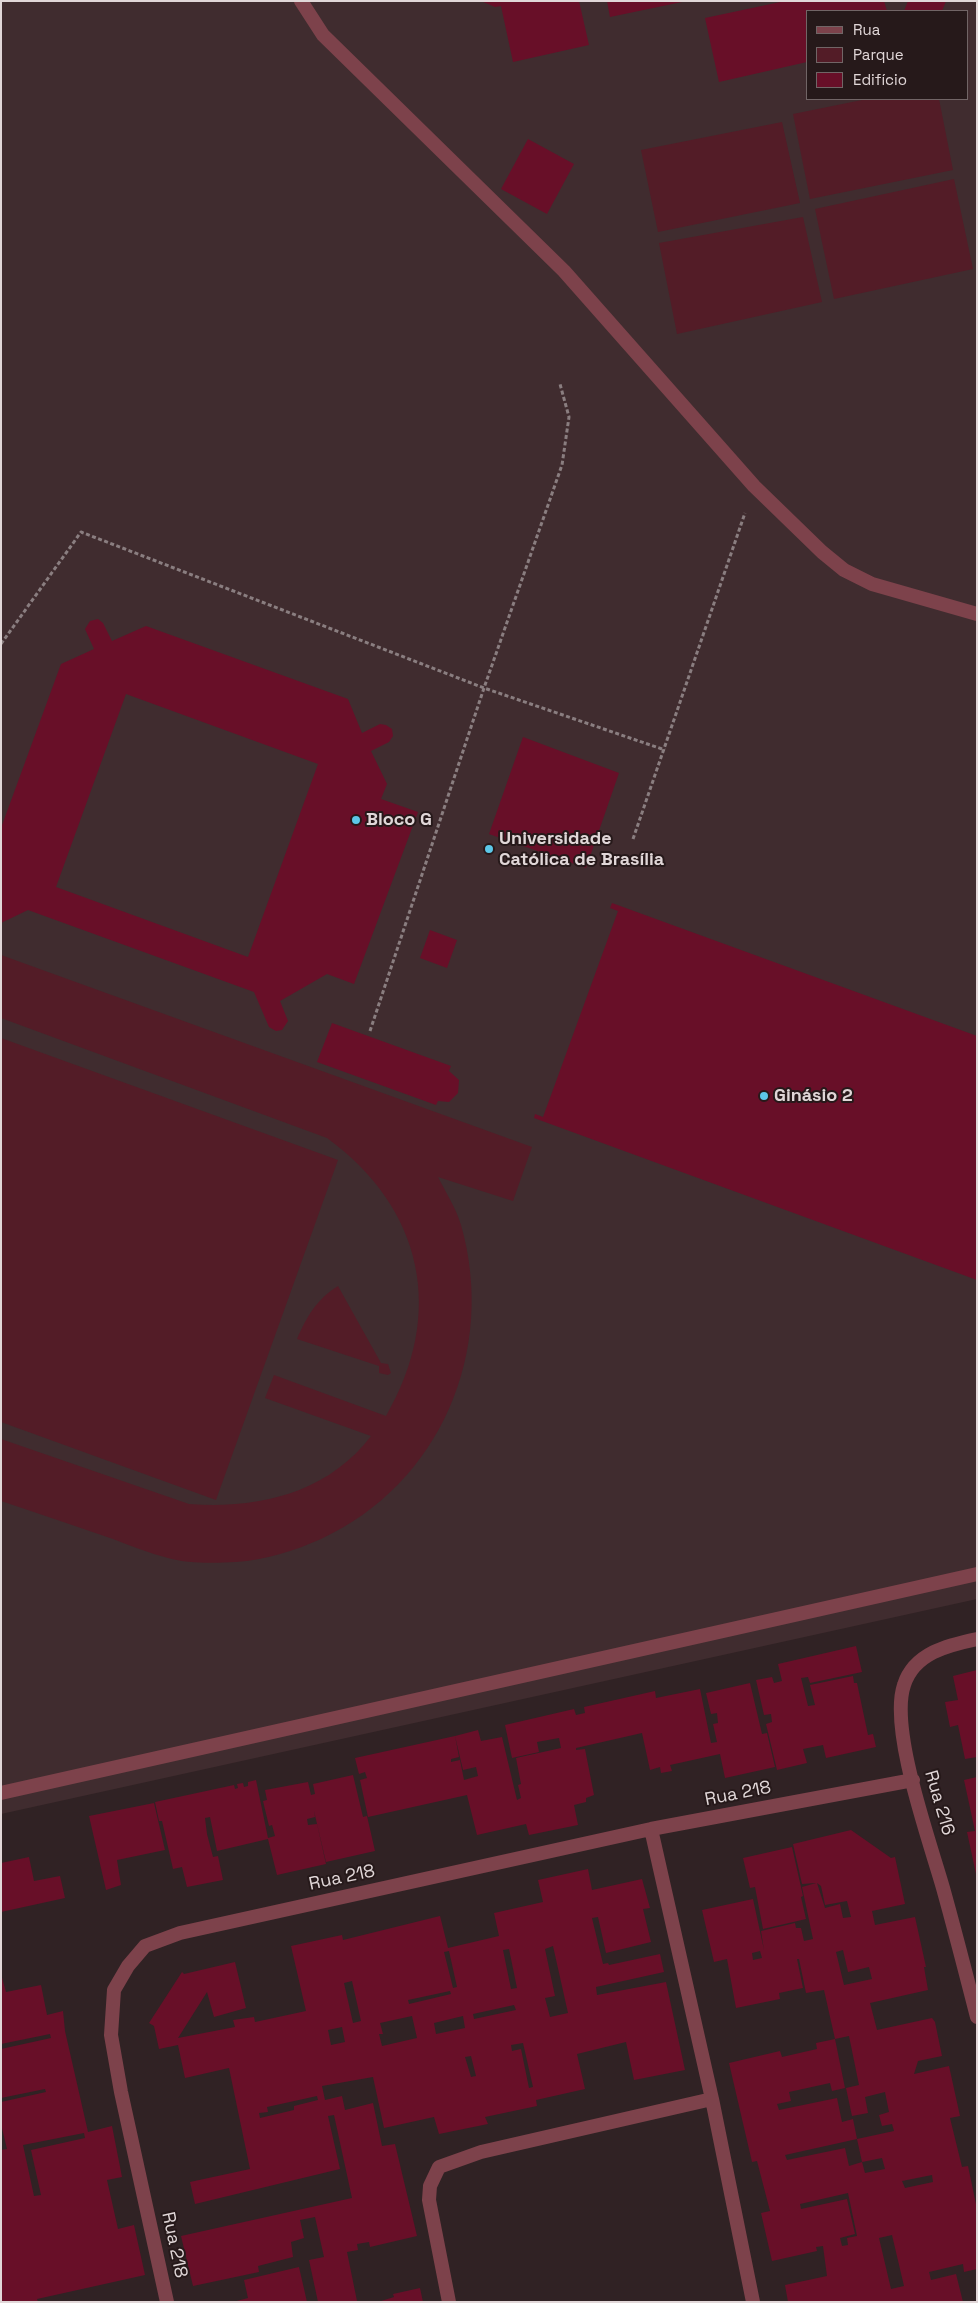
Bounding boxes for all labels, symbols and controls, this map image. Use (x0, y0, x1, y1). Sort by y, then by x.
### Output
legend (806, 10, 968, 100)
text: Rua (853, 20, 880, 39)
text: Parque (853, 45, 904, 64)
text: Edifício (853, 70, 907, 89)
place label: Bloco G (366, 809, 432, 831)
marker: Bloco G (350, 814, 362, 826)
place label: Universidade Católica de Brasília (499, 828, 664, 871)
marker: Universidade Católica de Brasília (483, 843, 495, 855)
place label: Ginásio 2 (774, 1085, 853, 1107)
marker: Ginásio 2 (758, 1090, 770, 1102)
street label: Rua 216 (919, 1768, 959, 1838)
street label: Rua 218 (703, 1777, 773, 1811)
street label: Rua 218 (307, 1860, 377, 1896)
street label: Rua 218 (156, 2210, 192, 2280)

